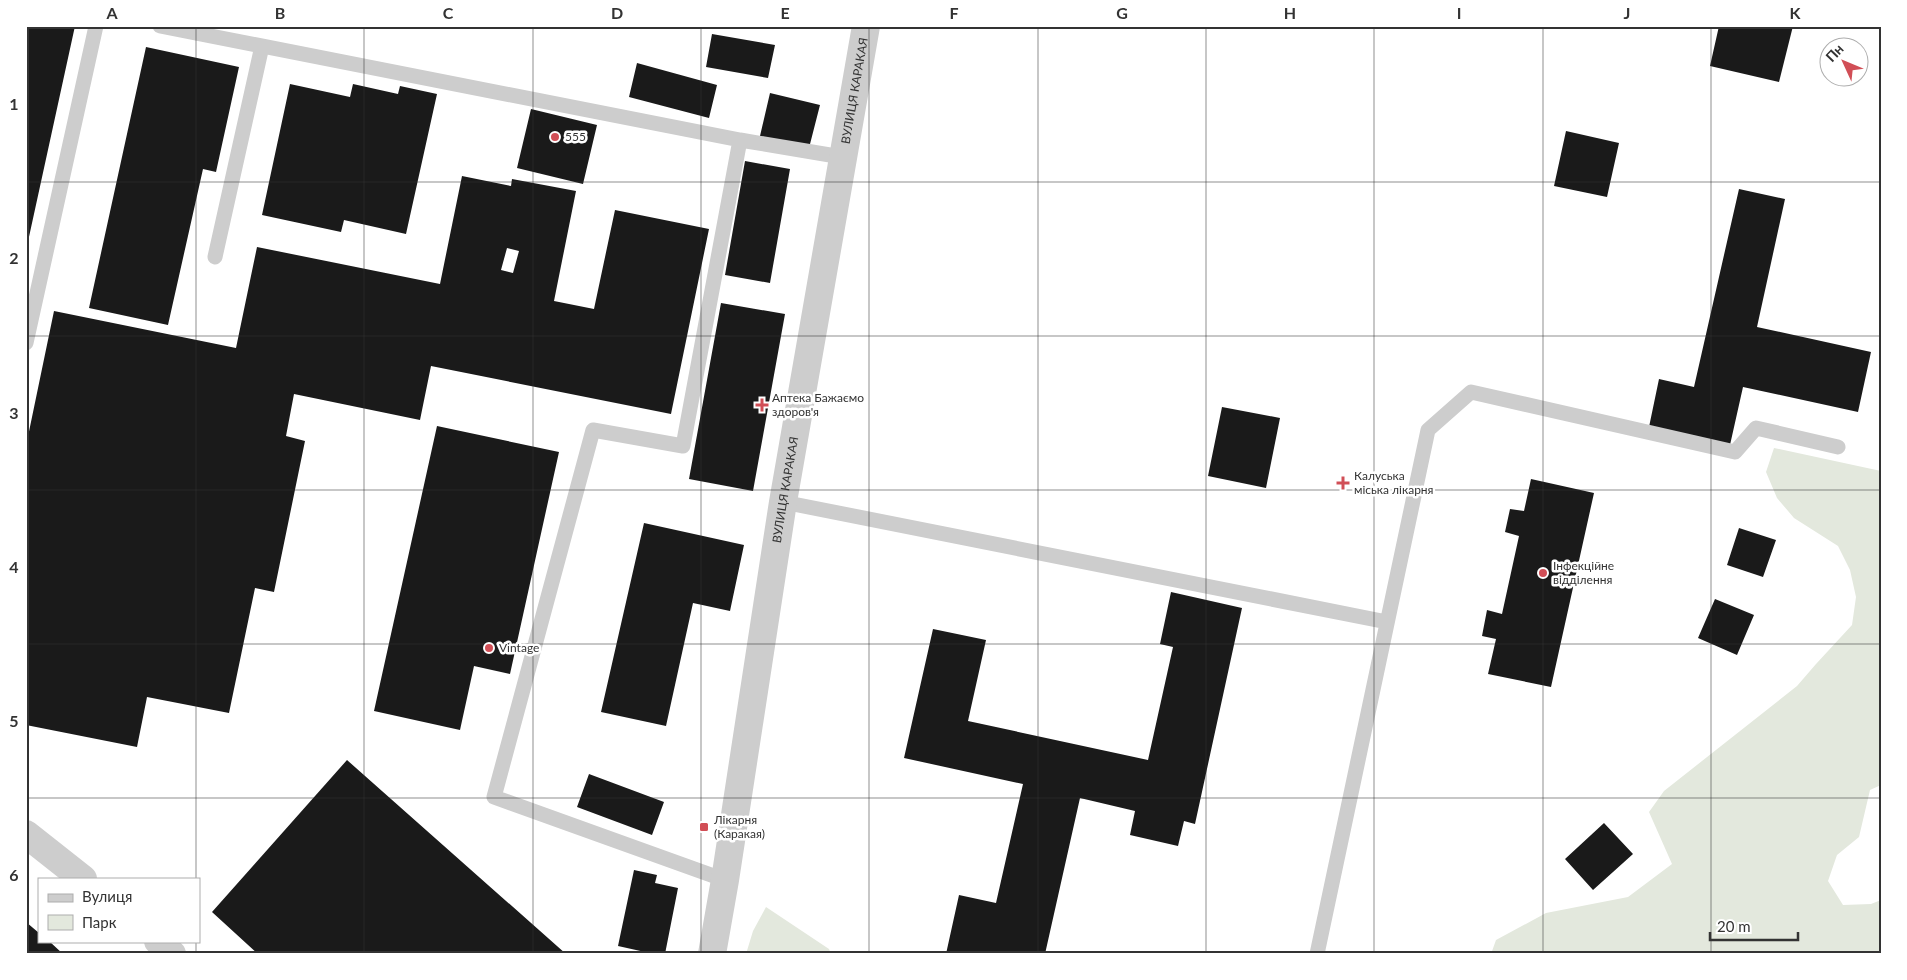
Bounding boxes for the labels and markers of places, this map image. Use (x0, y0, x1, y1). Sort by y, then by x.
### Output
place label: 555 (565, 129, 586, 144)
marker: 555 (549, 131, 561, 143)
place label: Аптека Бажаємо здоров'я (772, 390, 864, 419)
marker: Аптека Бажаємо здоров'я (756, 399, 768, 411)
place label: Калуська міська лікарня (1354, 468, 1434, 497)
marker: Калуська міська лікарня (1336, 476, 1350, 490)
place label: Інфекційне відділення (1553, 558, 1614, 587)
marker: Інфекційне відділення (1537, 567, 1549, 579)
place label: Vintage (499, 640, 539, 655)
marker: Vintage (483, 642, 495, 654)
place label: Лікарня (Каракая) (713, 812, 765, 841)
marker: Лікарня (Каракая) (698, 821, 710, 833)

